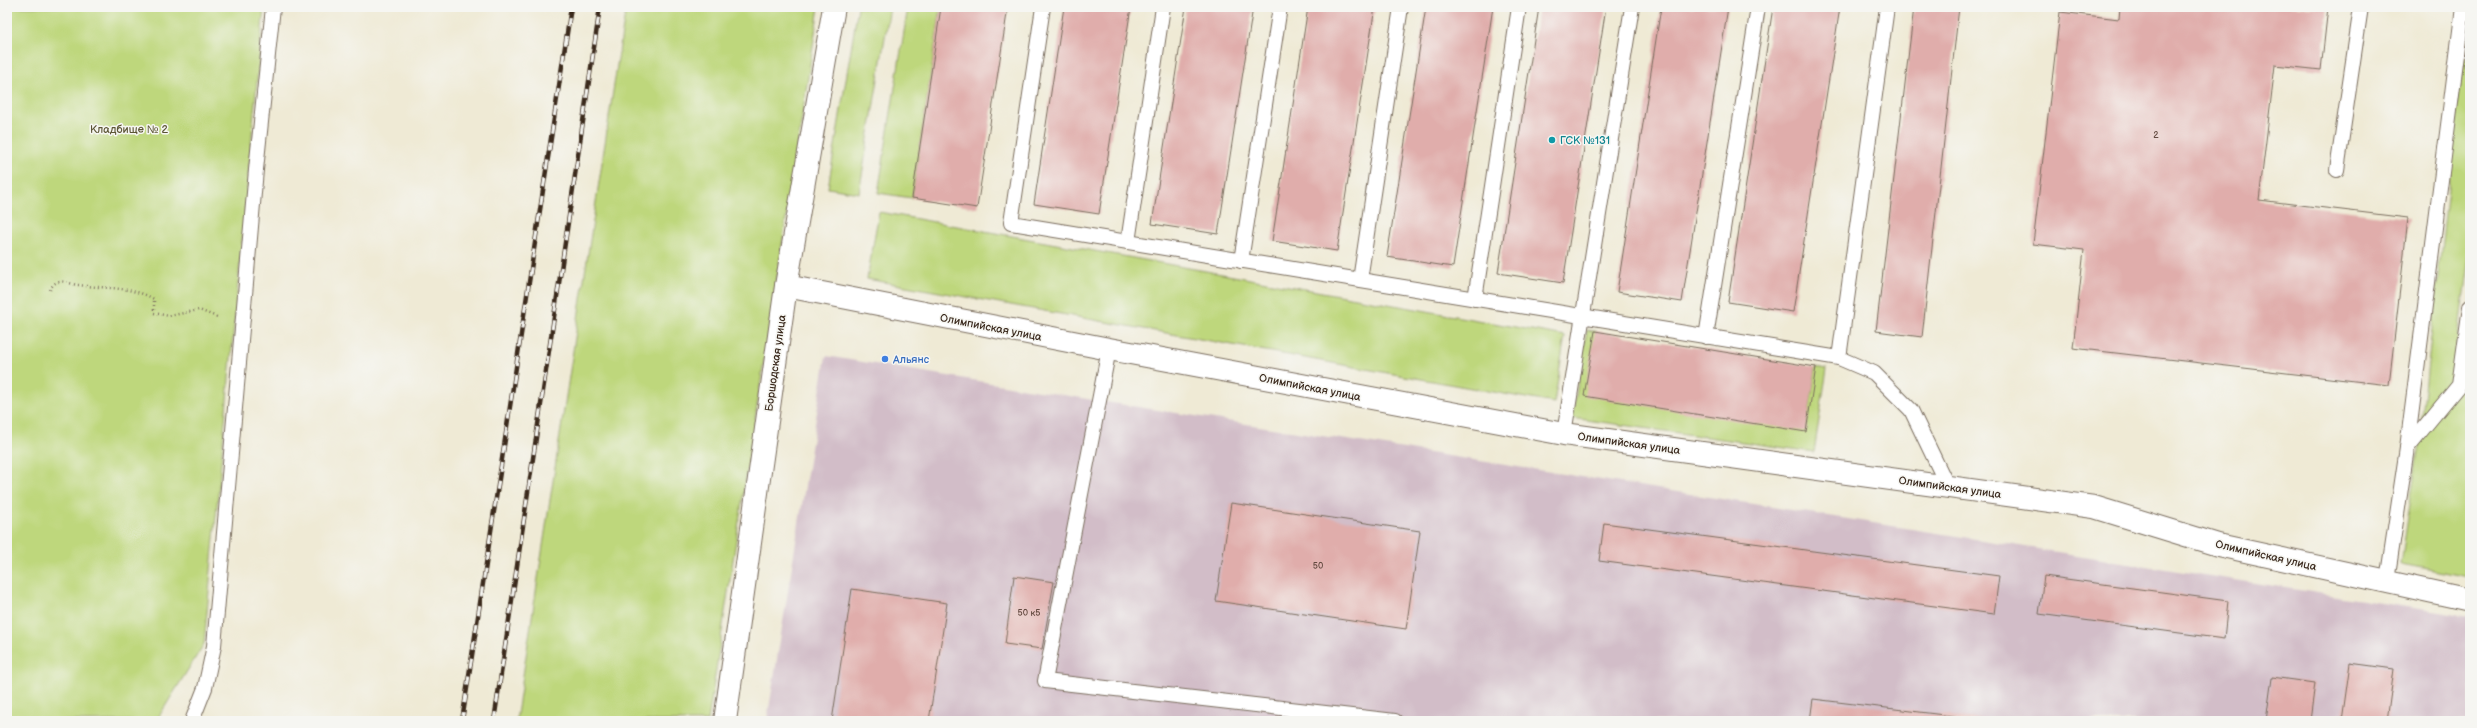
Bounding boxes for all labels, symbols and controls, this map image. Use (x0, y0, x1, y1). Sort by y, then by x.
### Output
park label: Кладбище № 2 (90, 123, 169, 136)
house number: 2 (2153, 130, 2159, 141)
place label: ГСК №131 (1560, 134, 1610, 147)
marker: ГСК №131 (1547, 135, 1557, 145)
street label: Олимпийская улица (939, 311, 1043, 344)
street label: Боршодская улица (762, 314, 789, 412)
place label: Альянс (892, 353, 930, 366)
marker: Альянс (880, 354, 890, 364)
street label: Олимпийская улица (1258, 371, 1362, 404)
street label: Олимпийская улица (1577, 430, 1682, 457)
street label: Олимпийская улица (1898, 474, 2003, 501)
street label: Олимпийская улица (2214, 538, 2318, 574)
house number: 50 (1313, 561, 1323, 572)
house number: 50 к5 (1018, 608, 1040, 619)

